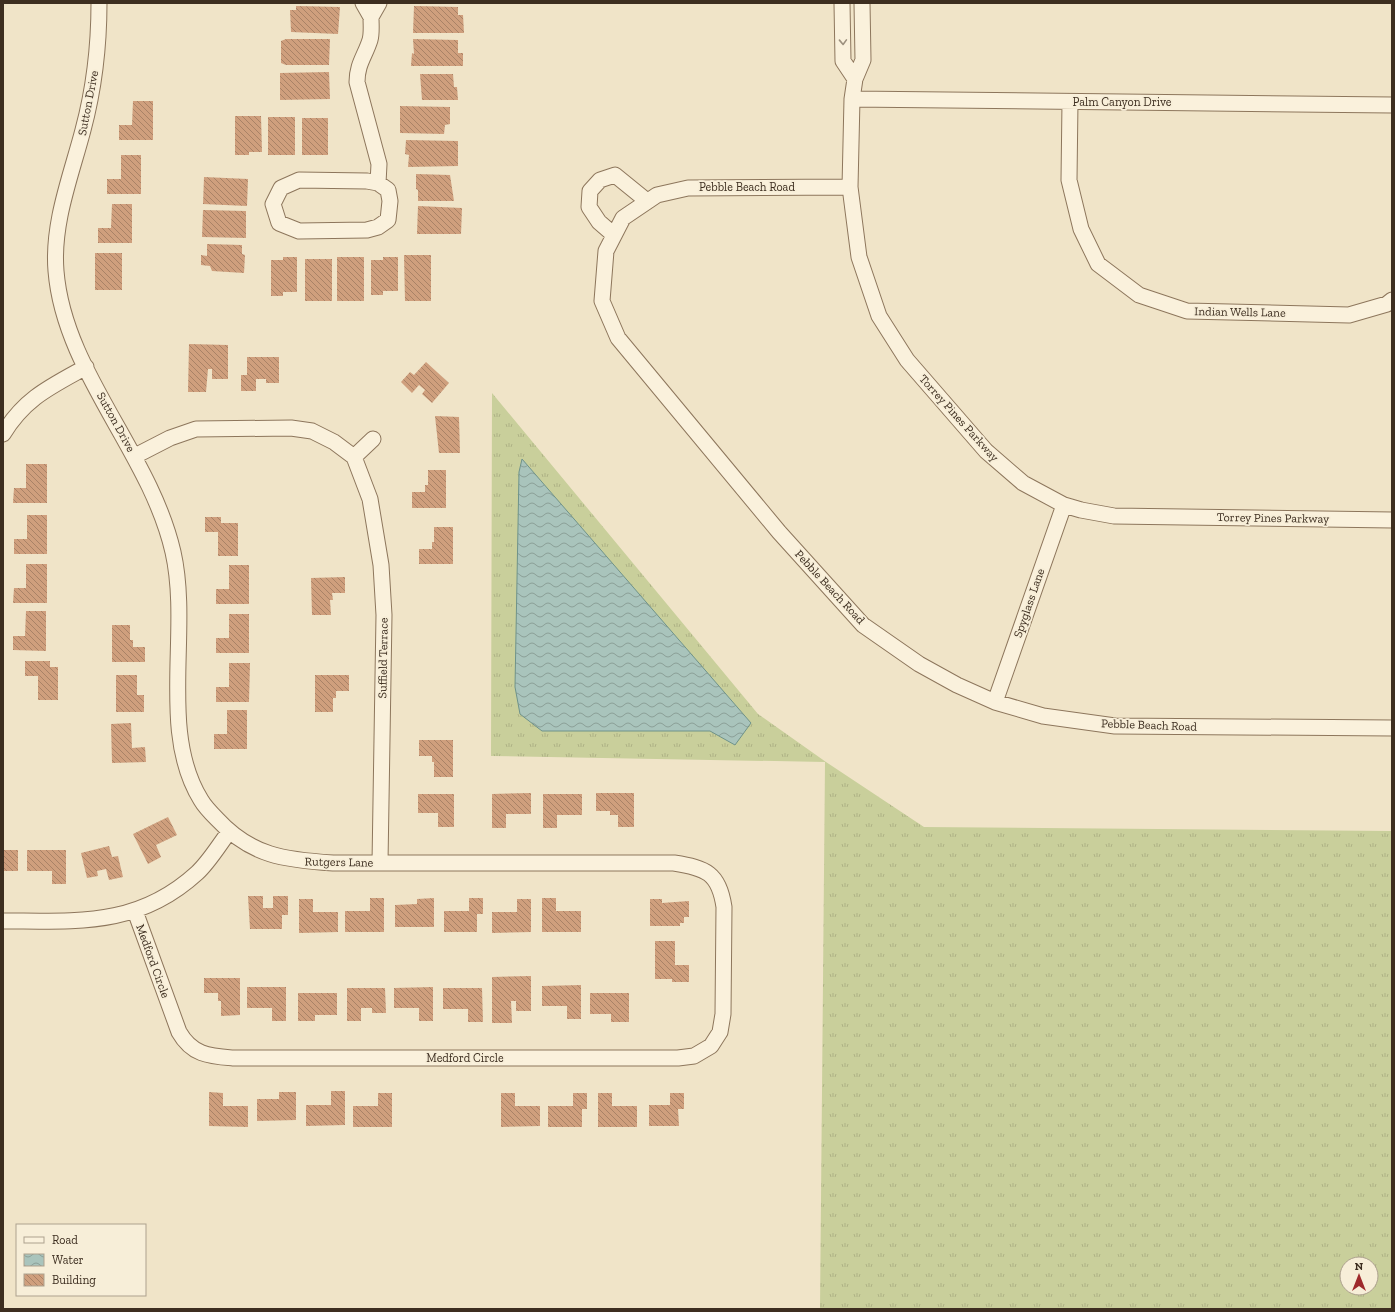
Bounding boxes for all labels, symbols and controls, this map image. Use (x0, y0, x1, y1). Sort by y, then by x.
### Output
one-way arrow (839, 39, 847, 45)
street label: Sutton Drive (75, 69, 101, 137)
street label: Palm Canyon Drive (1072, 95, 1172, 109)
street label: Pebble Beach Road (699, 180, 795, 194)
street label: Indian Wells Lane (1194, 304, 1286, 320)
street label: Torrey Pines Parkway (916, 372, 1002, 465)
street label: Sutton Drive (94, 390, 138, 455)
street label: Torrey Pines Parkway (1217, 510, 1330, 526)
street label: Pebble Beach Road (792, 547, 868, 627)
street label: Spyglass Lane (1011, 566, 1048, 640)
street label: Suffield Terrace (375, 617, 391, 699)
street label: Pebble Beach Road (1101, 716, 1198, 734)
street label: Rutgers Lane (305, 854, 374, 870)
street label: Medford Circle (133, 922, 173, 1000)
street label: Medford Circle (426, 1051, 504, 1065)
legend (16, 1224, 146, 1296)
text: Road (52, 1233, 78, 1247)
text: Water (52, 1253, 84, 1267)
north arrow (1339, 1256, 1379, 1296)
text: N (1355, 1260, 1364, 1273)
text: Building (52, 1273, 96, 1287)

